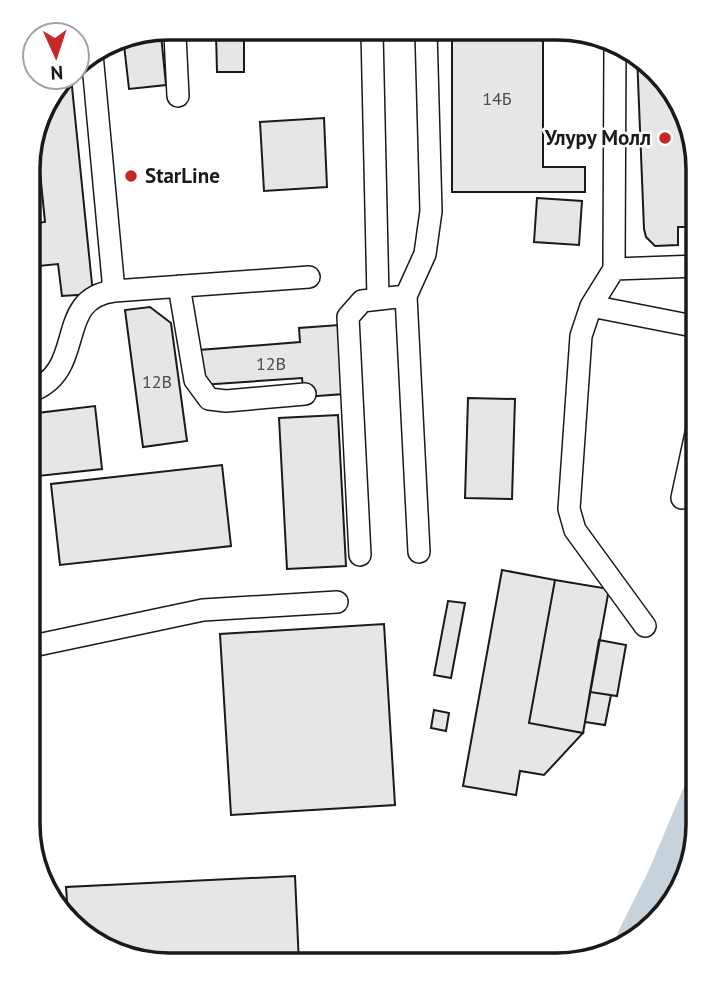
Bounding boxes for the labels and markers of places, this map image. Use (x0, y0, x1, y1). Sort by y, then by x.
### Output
place label: Улуру Молл (544, 124, 651, 151)
marker: Улуру Молл (657, 130, 673, 146)
place label: StarLine (145, 162, 220, 189)
marker: StarLine (123, 168, 139, 184)

